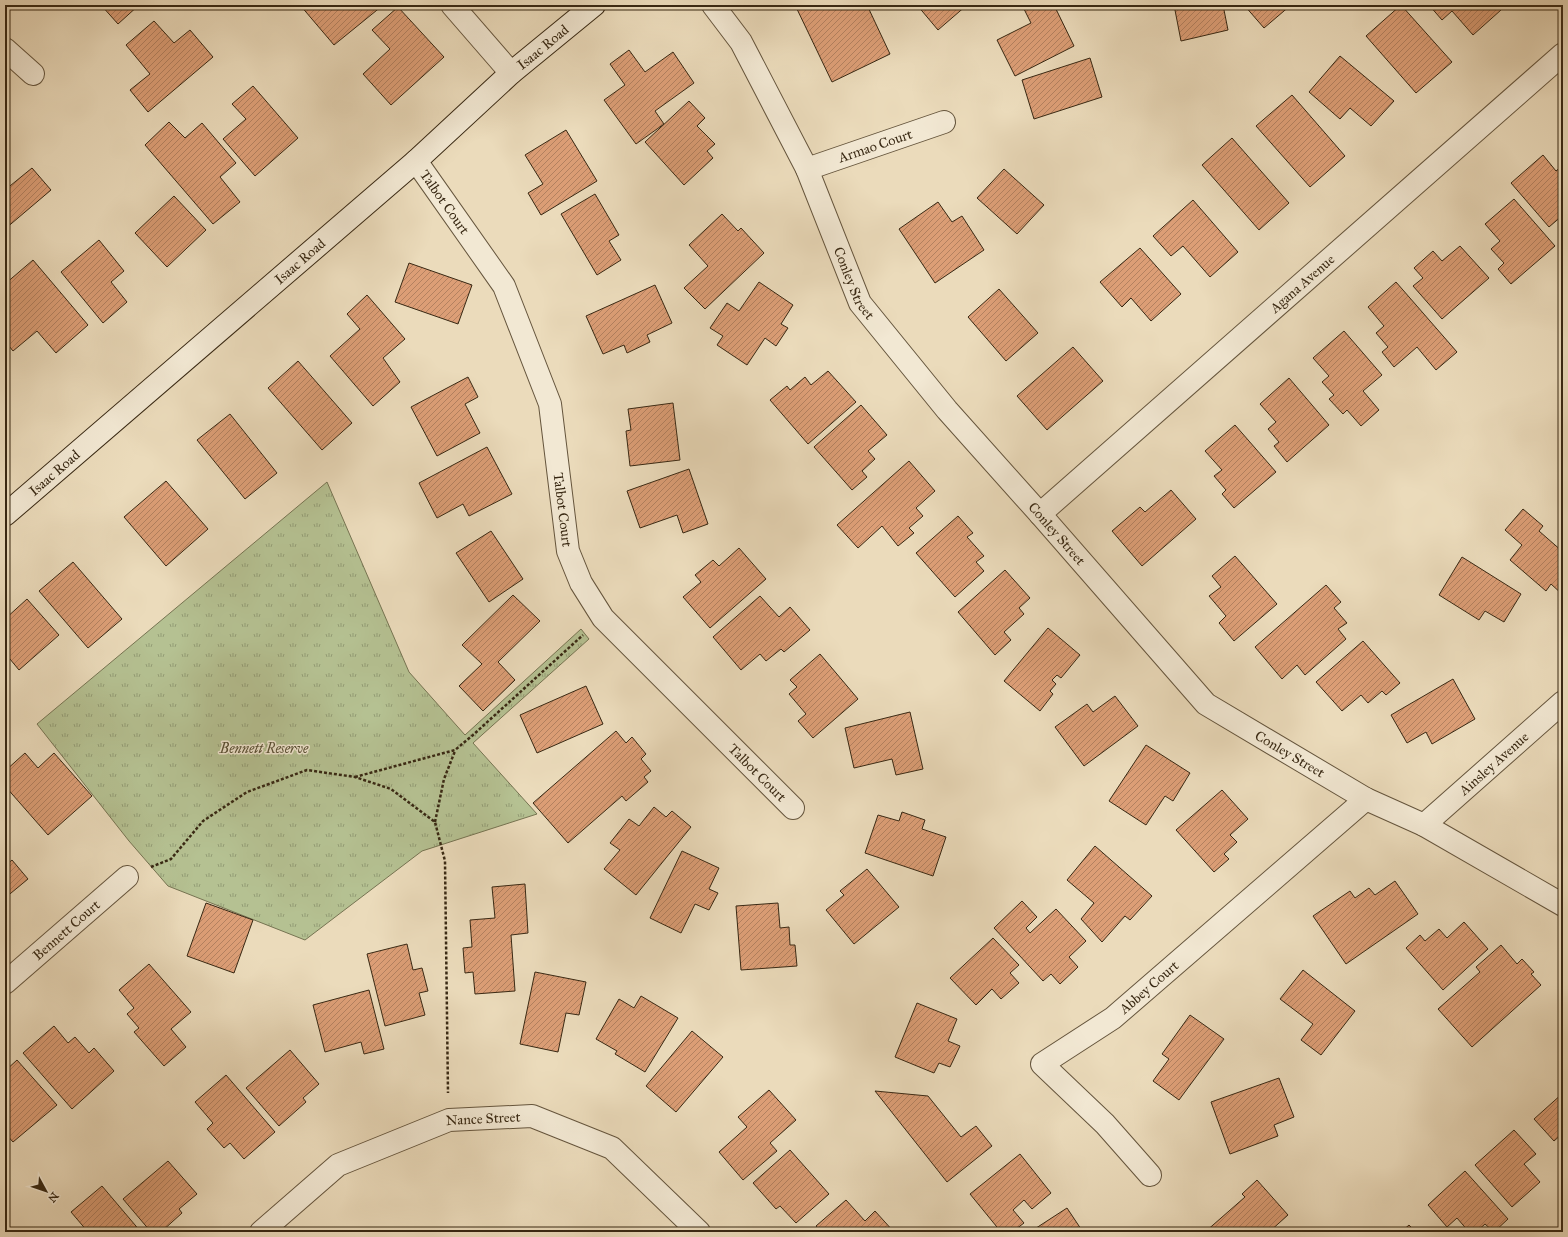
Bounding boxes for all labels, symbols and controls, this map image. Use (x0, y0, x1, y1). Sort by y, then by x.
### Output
street label: Isaac Road (514, 21, 572, 73)
street label: Armao Court (835, 126, 914, 167)
street label: Talbot Court (416, 167, 473, 238)
street label: Isaac Road (271, 235, 329, 288)
street label: Conley Street (830, 245, 878, 323)
street label: Agana Avenue (1266, 251, 1338, 318)
street label: Isaac Road (26, 446, 83, 500)
street label: Talbot Court (549, 472, 575, 548)
street label: Conley Street (1025, 499, 1089, 569)
street label: Conley Street (1252, 727, 1328, 782)
street label: Ainsley Avenue (1455, 728, 1532, 800)
park label: Bennett Reserve (219, 740, 309, 757)
street label: Talbot Court (725, 740, 790, 805)
street label: Bennett Court (29, 896, 104, 964)
street label: Abbey Court (1115, 957, 1182, 1018)
street label: Nance Street (445, 1109, 521, 1129)
north arrow (26, 1171, 66, 1211)
text: N (45, 1189, 61, 1205)

